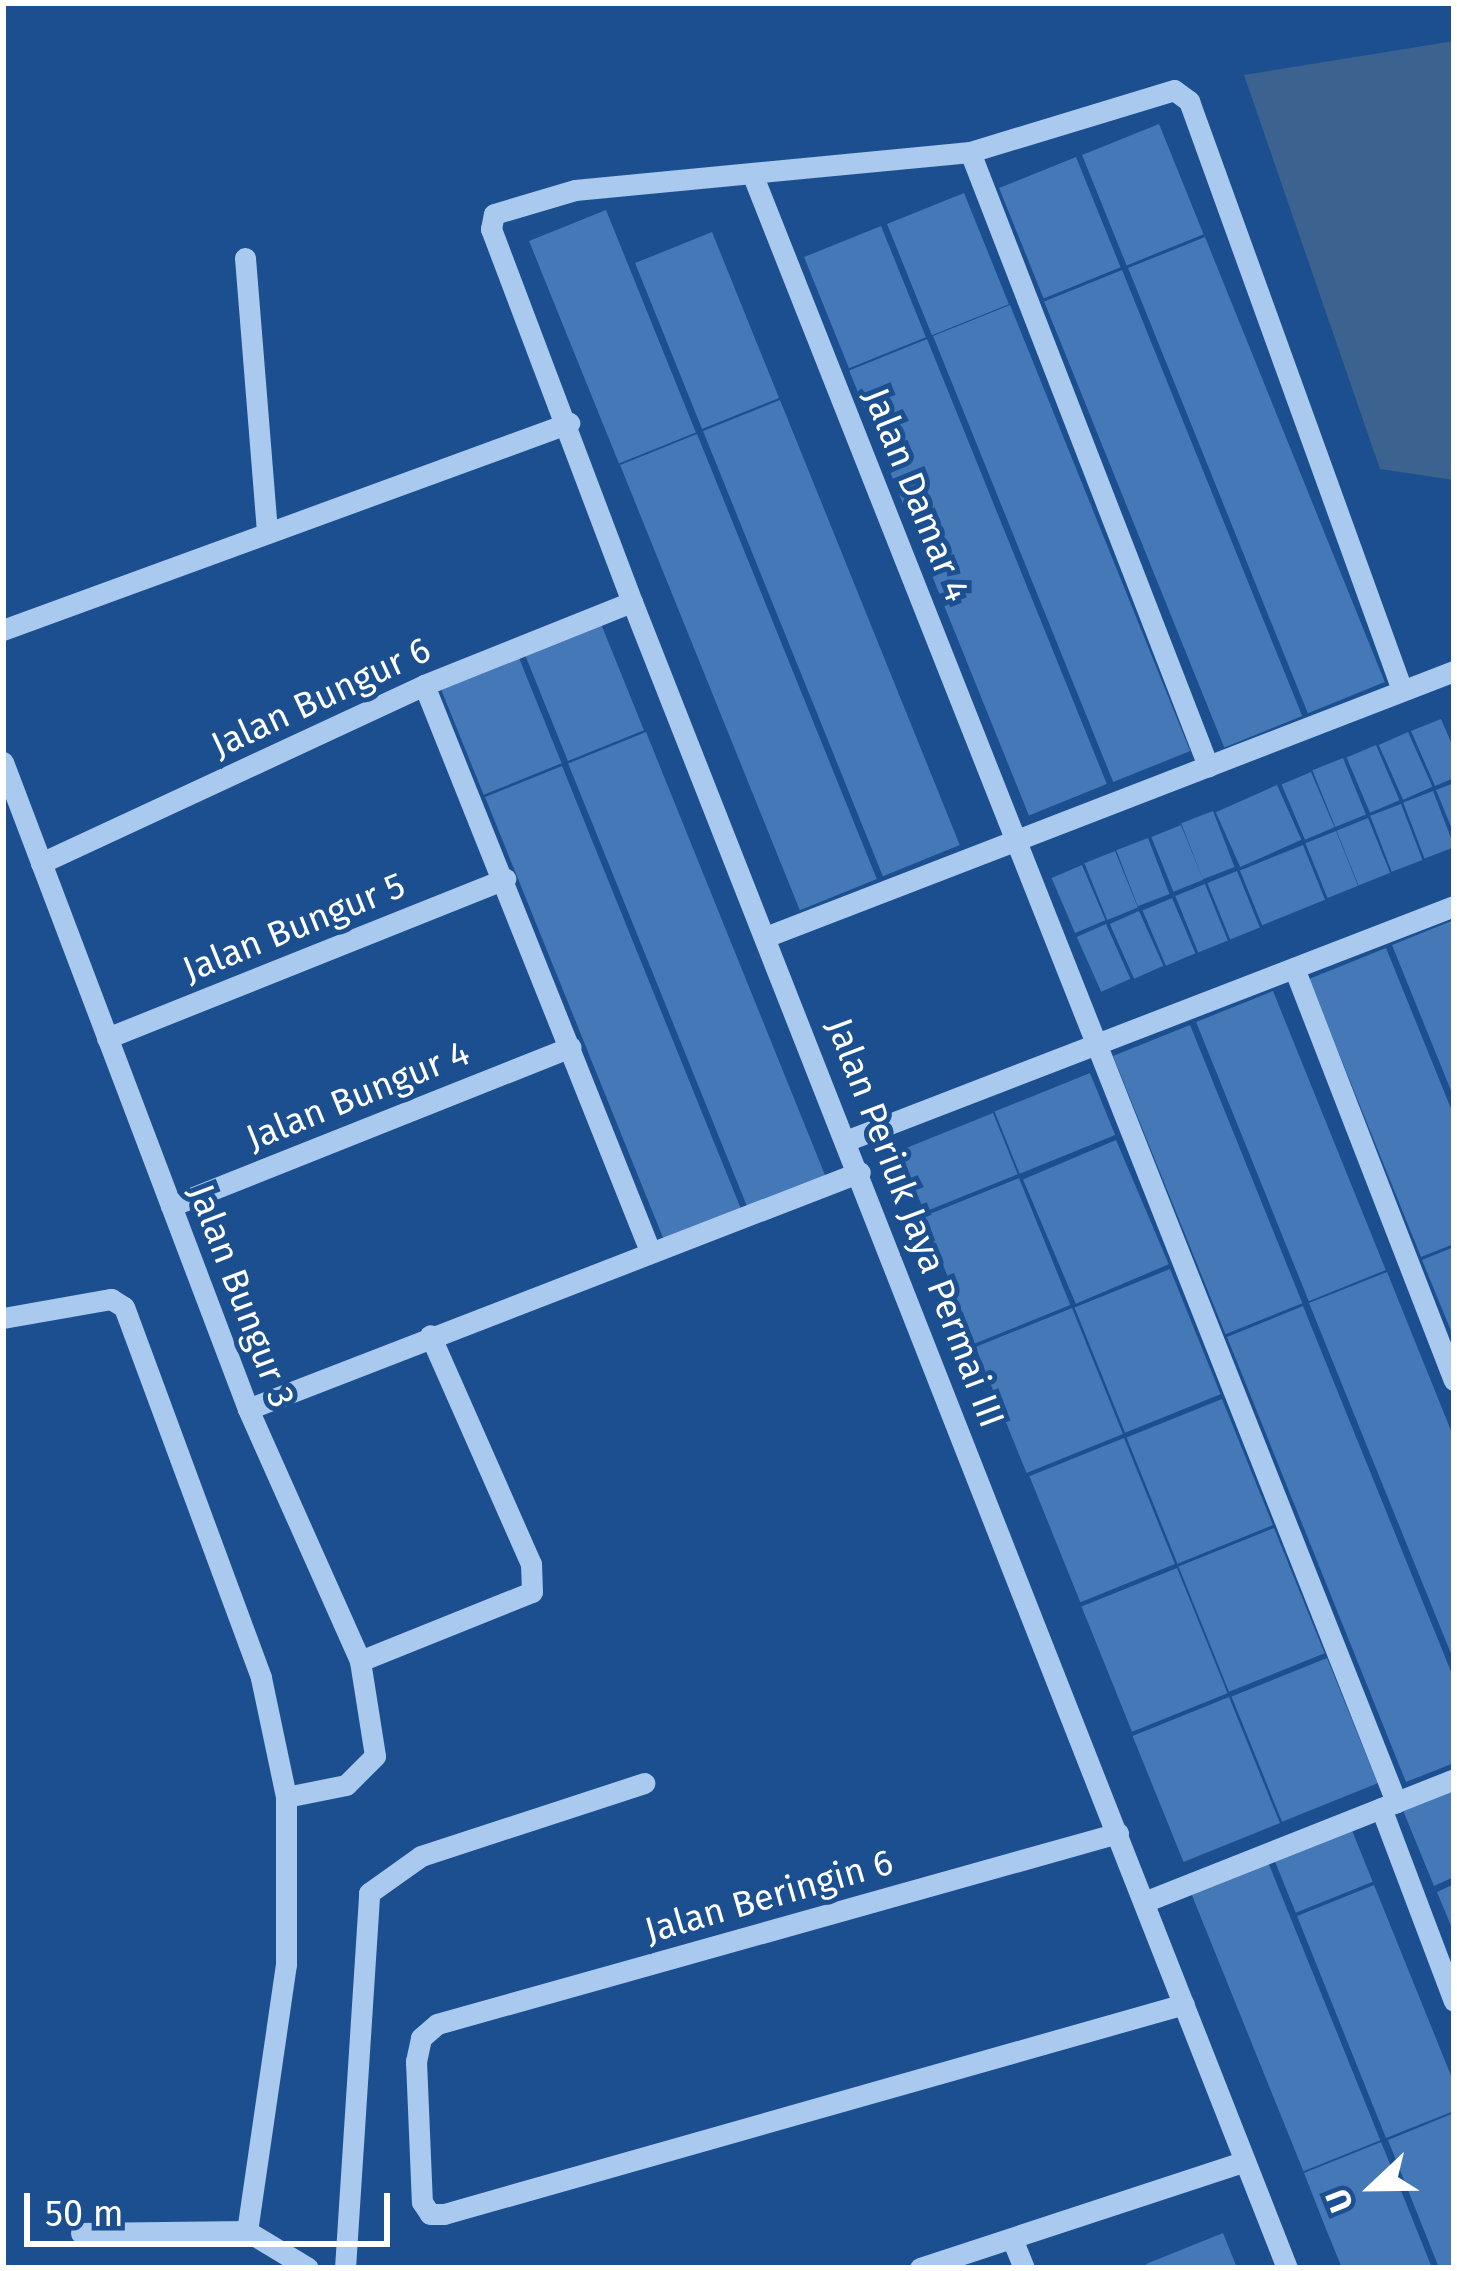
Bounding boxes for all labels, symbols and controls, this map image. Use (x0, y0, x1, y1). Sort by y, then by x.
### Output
street label: Jalan Damar 4 (854, 382, 978, 608)
street label: Jalan Bungur 6 (205, 628, 437, 768)
street label: Jalan Bungur 5 (177, 864, 411, 992)
street label: Jalan Periuk Jaya Permai III (817, 1012, 1013, 1434)
street label: Jalan Bungur 4 (240, 1032, 476, 1160)
street label: Jalan Bungur 3 (179, 1178, 303, 1414)
street label: Jalan Beringin 6 (640, 1841, 898, 1953)
north arrow (1313, 2127, 1433, 2247)
scale bar (30, 2169, 396, 2243)
text: U (1317, 2183, 1362, 2218)
text: 50 m (45, 2192, 124, 2236)

